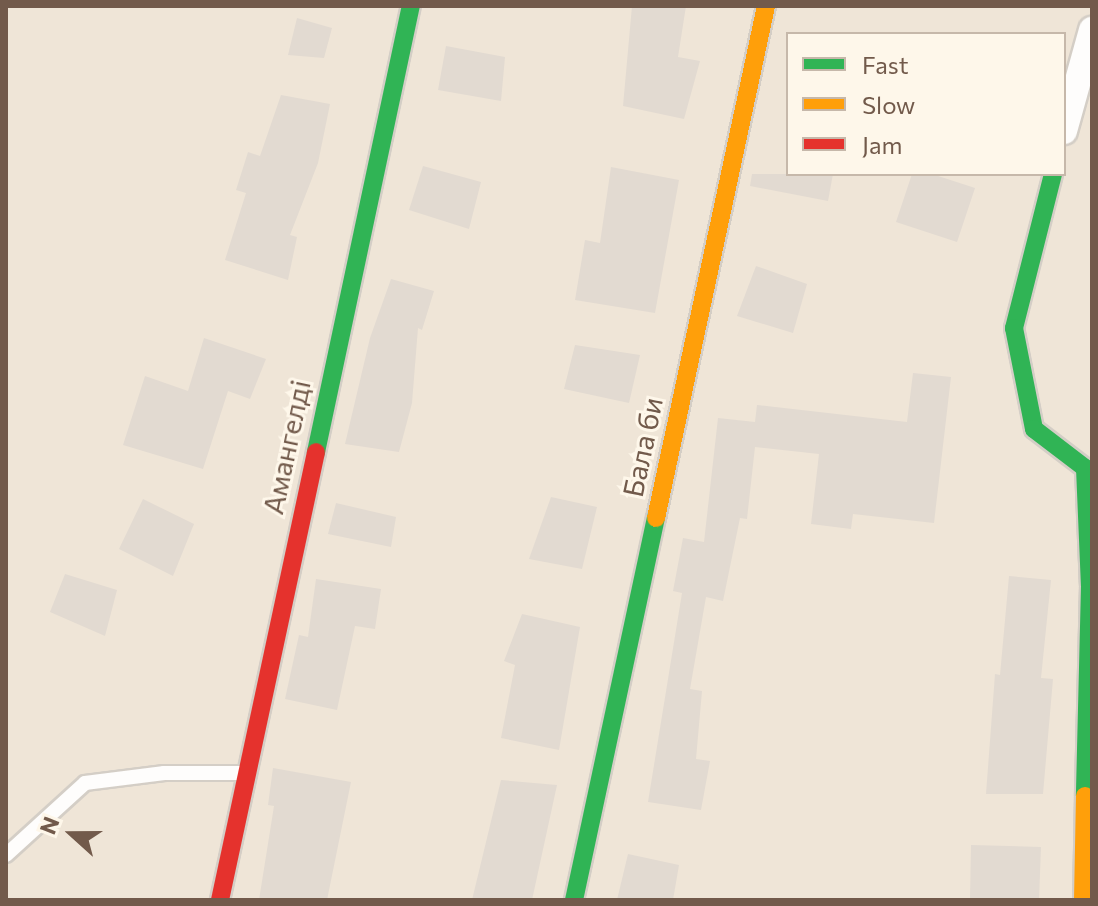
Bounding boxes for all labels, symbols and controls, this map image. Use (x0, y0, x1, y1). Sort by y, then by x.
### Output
legend (786, 32, 1066, 176)
text: Fast (862, 50, 909, 79)
text: Slow (862, 90, 915, 119)
text: Jam (862, 130, 902, 159)
street label: Амангелді (255, 377, 317, 517)
street label: Бала би (615, 394, 669, 500)
north arrow (32, 794, 112, 874)
text: N (34, 813, 65, 838)

